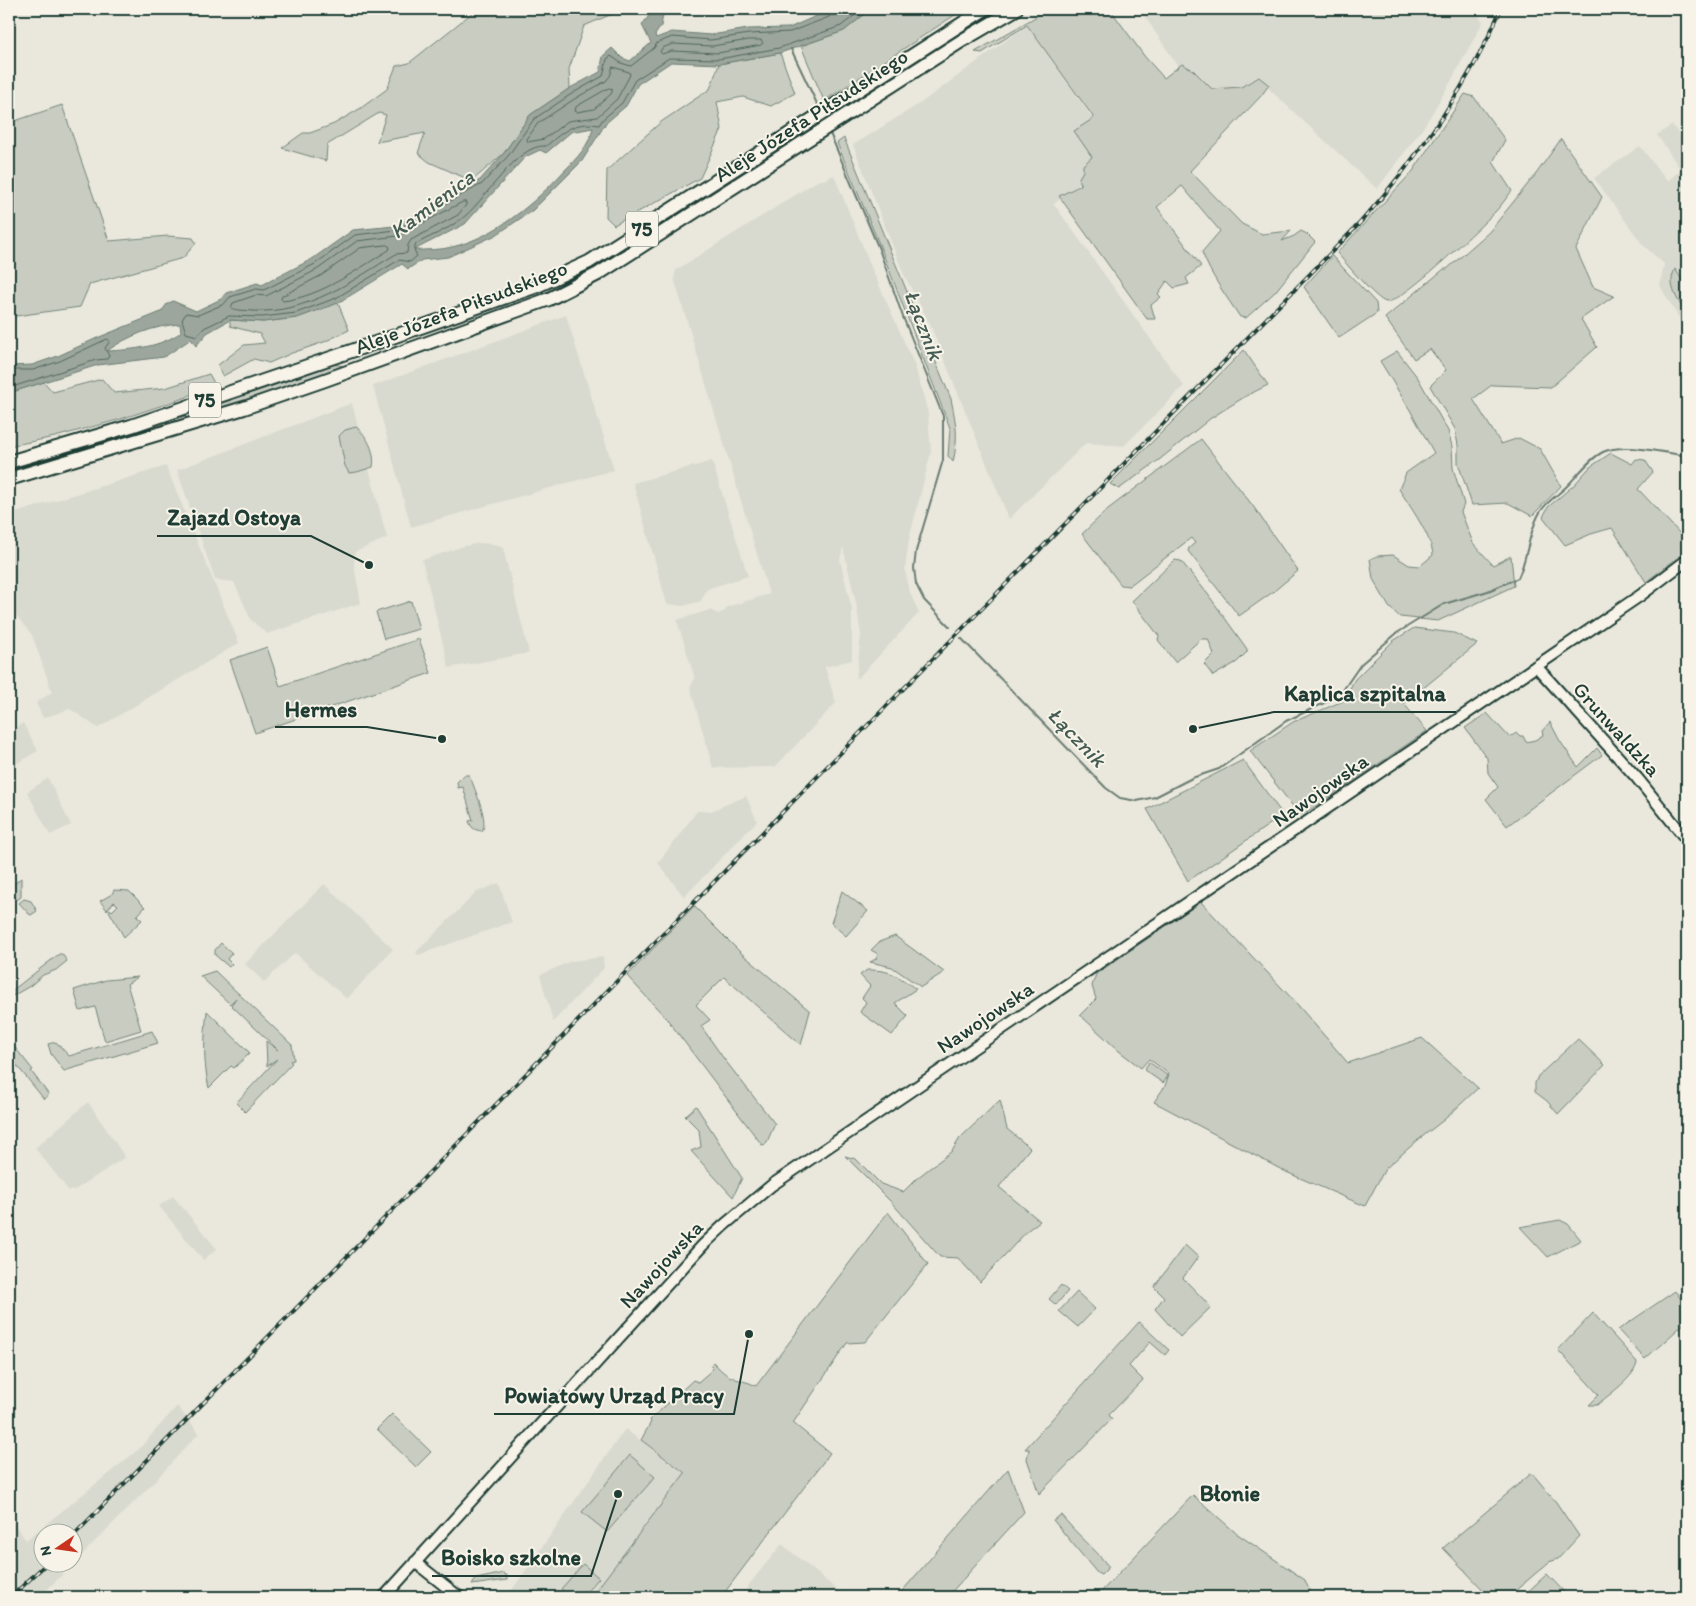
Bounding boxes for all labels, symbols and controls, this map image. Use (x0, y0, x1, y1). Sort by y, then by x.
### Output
street label: Aleje Józefa Piłsudskiego (710, 43, 912, 187)
water label: Kamienica (384, 163, 480, 245)
road number: 75 (626, 212, 658, 246)
street label: Aleje Józefa Piłsudskiego (351, 255, 571, 359)
water label: Łącznik (898, 286, 950, 365)
road number: 75 (189, 382, 221, 418)
callout: Zajazd Ostoya (157, 499, 311, 536)
text: Zajazd Ostoya (167, 504, 301, 531)
callout: Kaplica szpitalna (1274, 675, 1456, 712)
street label: Grunwaldzka (1568, 676, 1666, 782)
text: Kaplica szpitalna (1284, 680, 1447, 707)
callout: Hermes (275, 690, 367, 727)
text: Hermes (285, 696, 357, 723)
water label: Łącznik (1042, 701, 1113, 774)
street label: Nawojowska (1267, 748, 1373, 832)
street label: Nawojowska (932, 976, 1038, 1058)
street label: Nawojowska (614, 1215, 708, 1313)
callout: Powiatowy Urząd Pracy (494, 1377, 734, 1414)
text: Powiatowy Urząd Pracy (504, 1382, 724, 1409)
district label: Błonie (1200, 1480, 1261, 1507)
north arrow (32, 1524, 82, 1574)
callout: Boisko szkolne (432, 1539, 591, 1576)
text: N (36, 1544, 55, 1557)
text: Boisko szkolne (441, 1544, 581, 1571)

